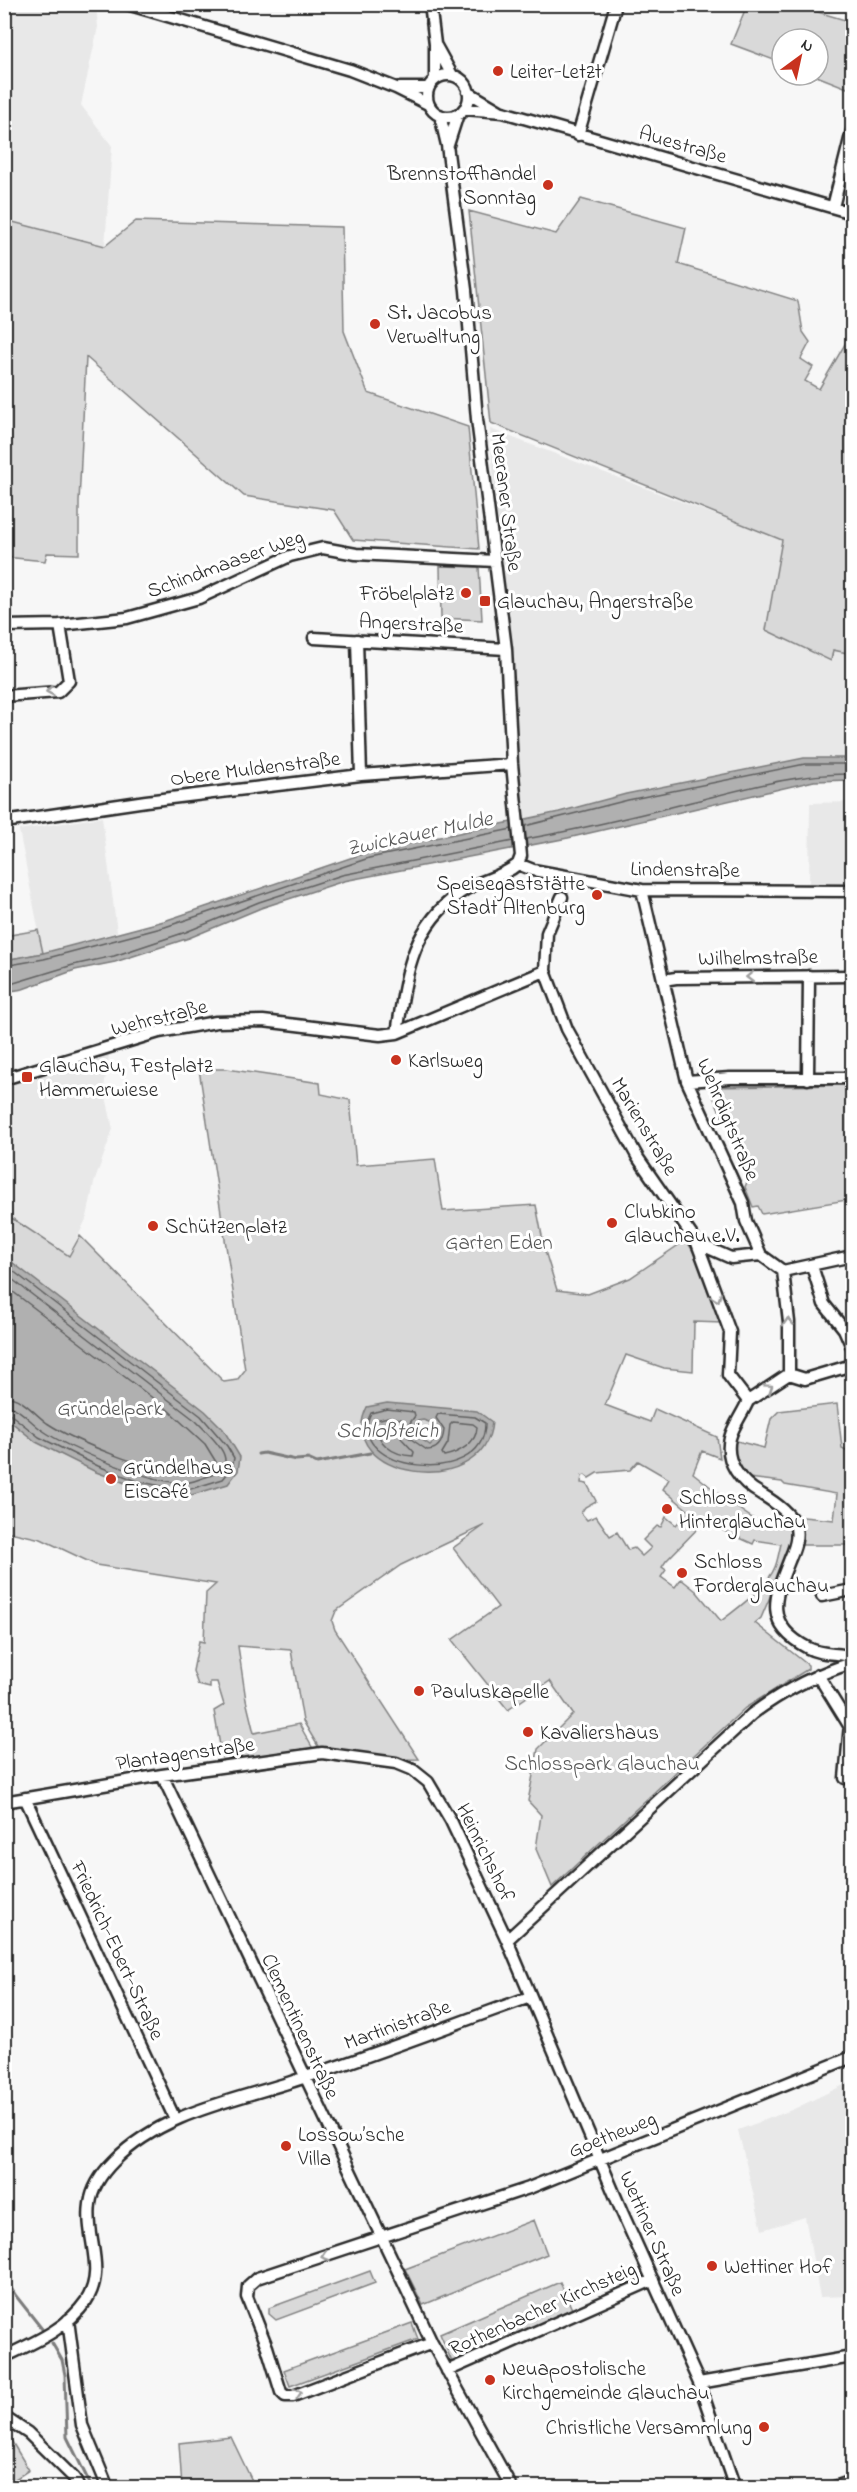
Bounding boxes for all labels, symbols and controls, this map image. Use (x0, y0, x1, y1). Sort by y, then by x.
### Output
north arrow (770, 27, 830, 87)
text: N (796, 33, 818, 59)
place label: Leiter-Letzt (510, 58, 602, 88)
marker: Leiter-Letzt (491, 64, 505, 78)
street label: Auestraße (635, 119, 731, 173)
place label: Brennstoffhandel Sonntag (386, 160, 536, 216)
marker: Brennstoffhandel Sonntag (541, 178, 555, 192)
place label: St. Jacobus Verwaltung (386, 299, 492, 355)
marker: St. Jacobus Verwaltung (368, 317, 382, 331)
street label: Meeraner Straße (482, 431, 528, 574)
street label: Schindmaaser Weg (143, 523, 309, 609)
place label: Fröbelplatz (359, 580, 454, 610)
marker: Fröbelplatz (459, 586, 473, 600)
place label: Glauchau, Angerstraße (497, 588, 694, 620)
marker: Glauchau, Angerstraße (478, 594, 492, 608)
street label: Angerstraße (358, 607, 465, 645)
one-way arrow (45, 685, 55, 697)
street label: Obere Muldenstraße (168, 745, 343, 795)
water label: Zwickauer Mulde (344, 804, 497, 866)
street label: Lindenstraße (630, 855, 741, 887)
place label: Speisegaststätte Stadt Altenburg (436, 870, 586, 926)
marker: Speisegaststätte Stadt Altenburg (590, 888, 604, 902)
street label: Wilhelmstraße (698, 943, 819, 975)
one-way arrow (746, 971, 755, 983)
street label: Wehrstraße (108, 992, 211, 1045)
place label: Karlsweg (408, 1047, 483, 1079)
place label: Glauchau, Festplatz Hammerwiese (39, 1052, 213, 1106)
marker: Karlsweg (389, 1053, 403, 1067)
street label: Wehrdigtstraße (686, 1054, 767, 1187)
marker: Glauchau, Festplatz Hammerwiese (20, 1070, 34, 1084)
street label: Marienstraße (602, 1072, 685, 1182)
place label: Clubkino Glauchau e.V. (624, 1198, 740, 1252)
place label: Schützenplatz (165, 1213, 287, 1243)
marker: Clubkino Glauchau e.V. (605, 1216, 619, 1230)
marker: Schützenplatz (146, 1219, 160, 1233)
park label: Garten Eden (445, 1229, 553, 1259)
one-way arrow (709, 1292, 722, 1303)
one-way arrow (782, 1318, 795, 1327)
one-way arrow (762, 1384, 773, 1395)
park label: Gründelpark (57, 1395, 163, 1425)
water label: Schloßteich (336, 1416, 438, 1448)
place label: Gründelhaus Eiscafé (123, 1454, 234, 1508)
marker: Gründelhaus Eiscafé (104, 1472, 118, 1486)
place label: Schloss Hinterglauchau (679, 1484, 806, 1540)
marker: Schloss Hinterglauchau (660, 1502, 674, 1516)
place label: Schloss Forderglauchau (693, 1548, 829, 1604)
marker: Schloss Forderglauchau (675, 1566, 689, 1580)
place label: Pauluskapelle (431, 1678, 550, 1708)
marker: Pauluskapelle (412, 1684, 426, 1698)
place label: Kavaliershaus (540, 1719, 659, 1749)
marker: Kavaliershaus (521, 1725, 535, 1739)
street label: Plantagenstraße (114, 1730, 257, 1782)
park label: Schlosspark Glauchau (505, 1750, 699, 1780)
street label: Heinrichshof (447, 1798, 521, 1908)
street label: Friedrich-Ebert-Straße (61, 1856, 171, 2046)
street label: Clementinenstraße (252, 1949, 346, 2105)
street label: Martinistraße (340, 1993, 456, 2059)
street label: Goetheweg (564, 2105, 662, 2169)
place label: Lossow’sche Villa (297, 2121, 405, 2175)
marker: Lossow’sche Villa (279, 2139, 293, 2153)
street label: Wettiner Straße (610, 2167, 692, 2302)
one-way arrow (321, 2248, 331, 2261)
place label: Wettiner Hof (724, 2253, 832, 2283)
street label: Rothenbacher Kirchsteig (444, 2255, 642, 2367)
marker: Wettiner Hof (705, 2259, 719, 2273)
place label: Neuapostolische Kirchgemeinde Glauchau (502, 2355, 710, 2411)
marker: Neuapostolische Kirchgemeinde Glauchau (483, 2373, 497, 2387)
one-way arrow (292, 2388, 303, 2400)
place label: Christliche Versammlung (546, 2414, 752, 2446)
marker: Christliche Versammlung (757, 2420, 771, 2434)

